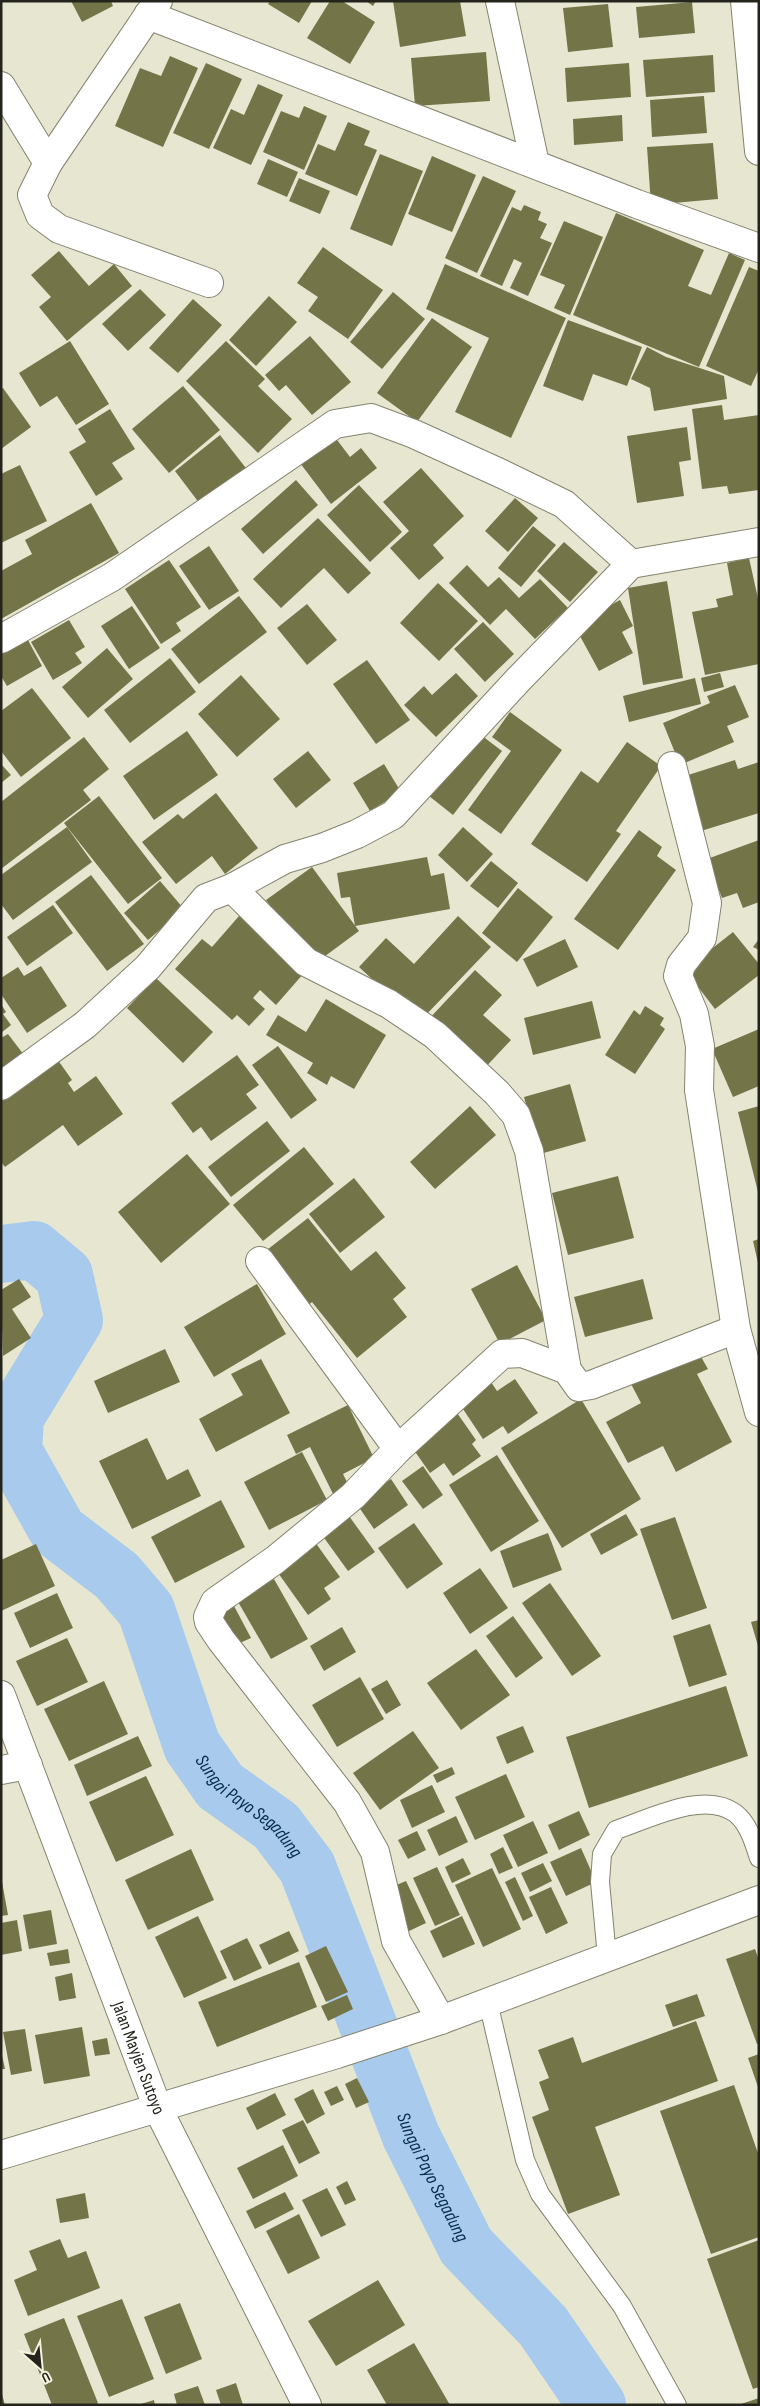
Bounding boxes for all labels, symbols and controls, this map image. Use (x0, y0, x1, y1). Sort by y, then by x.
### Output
water label: Sungai Payo Segadung (190, 1750, 307, 1862)
street label: Jalan Mayjen Sutoyo (107, 1997, 170, 2118)
water label: Sungai Payo Segadung (392, 2109, 474, 2246)
north arrow (15, 2341, 65, 2391)
text: U (39, 2368, 53, 2386)

